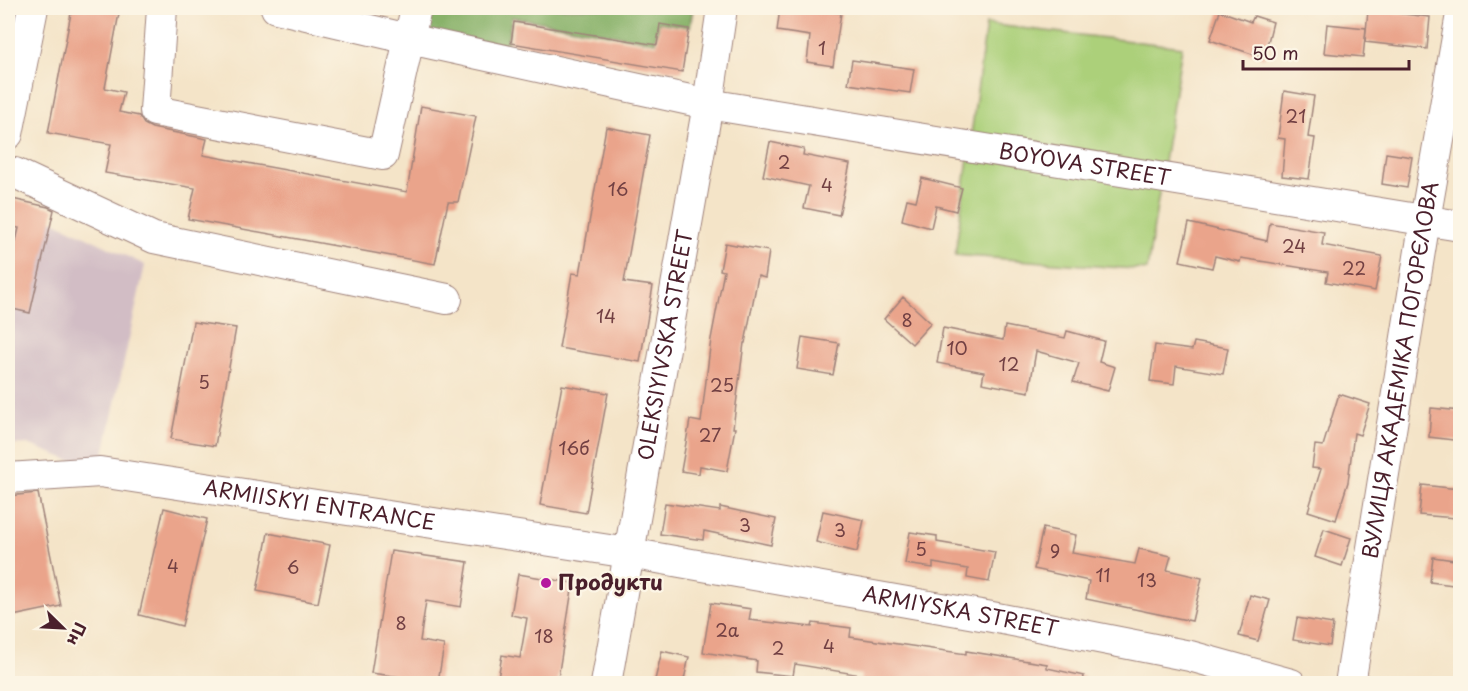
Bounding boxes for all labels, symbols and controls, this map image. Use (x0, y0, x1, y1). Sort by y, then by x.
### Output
scale bar (1243, 33, 1410, 71)
house number: 1 (818, 34, 826, 61)
text: 50 m (1252, 39, 1299, 66)
house number: 21 (1286, 102, 1306, 129)
street label: BOYOVA STREET (997, 133, 1174, 193)
house number: 2 (778, 148, 790, 175)
house number: 4 (821, 171, 833, 198)
house number: 16 (608, 175, 628, 202)
street label: ВУЛИЦЯ АКАДЕМІКА ПОГОРЄЛОВА (1353, 179, 1445, 561)
street label: OLEKSIYIVSKA STREET (628, 226, 700, 463)
house number: 24 (1282, 232, 1306, 259)
house number: 22 (1342, 254, 1366, 281)
house number: 14 (596, 302, 616, 329)
house number: 8 (901, 306, 913, 333)
house number: 10 (946, 334, 968, 361)
house number: 12 (999, 350, 1019, 377)
house number: 5 (198, 368, 210, 395)
house number: 25 (710, 371, 734, 398)
house number: 27 (699, 421, 721, 448)
house number: 16б (558, 434, 590, 461)
street label: ARMIISKYI ENTRANCE (202, 470, 438, 537)
house number: 3 (739, 511, 751, 538)
house number: 3 (834, 516, 846, 543)
house number: 5 (915, 535, 927, 562)
house number: 9 (1050, 537, 1060, 564)
house number: 4 (167, 552, 179, 579)
house number: 6 (287, 553, 299, 580)
house number: 11 (1095, 561, 1111, 588)
place label: Продукти (558, 565, 663, 597)
house number: 13 (1137, 566, 1157, 593)
marker: Продукти (539, 576, 553, 590)
street label: ARMIYSKA STREET (860, 577, 1062, 644)
north arrow (33, 598, 93, 658)
house number: 8 (395, 609, 407, 636)
house number: 2а (715, 616, 740, 643)
text: Пн (62, 619, 93, 650)
house number: 18 (534, 622, 554, 649)
house number: 4 (823, 632, 835, 659)
house number: 2 (772, 634, 784, 661)

